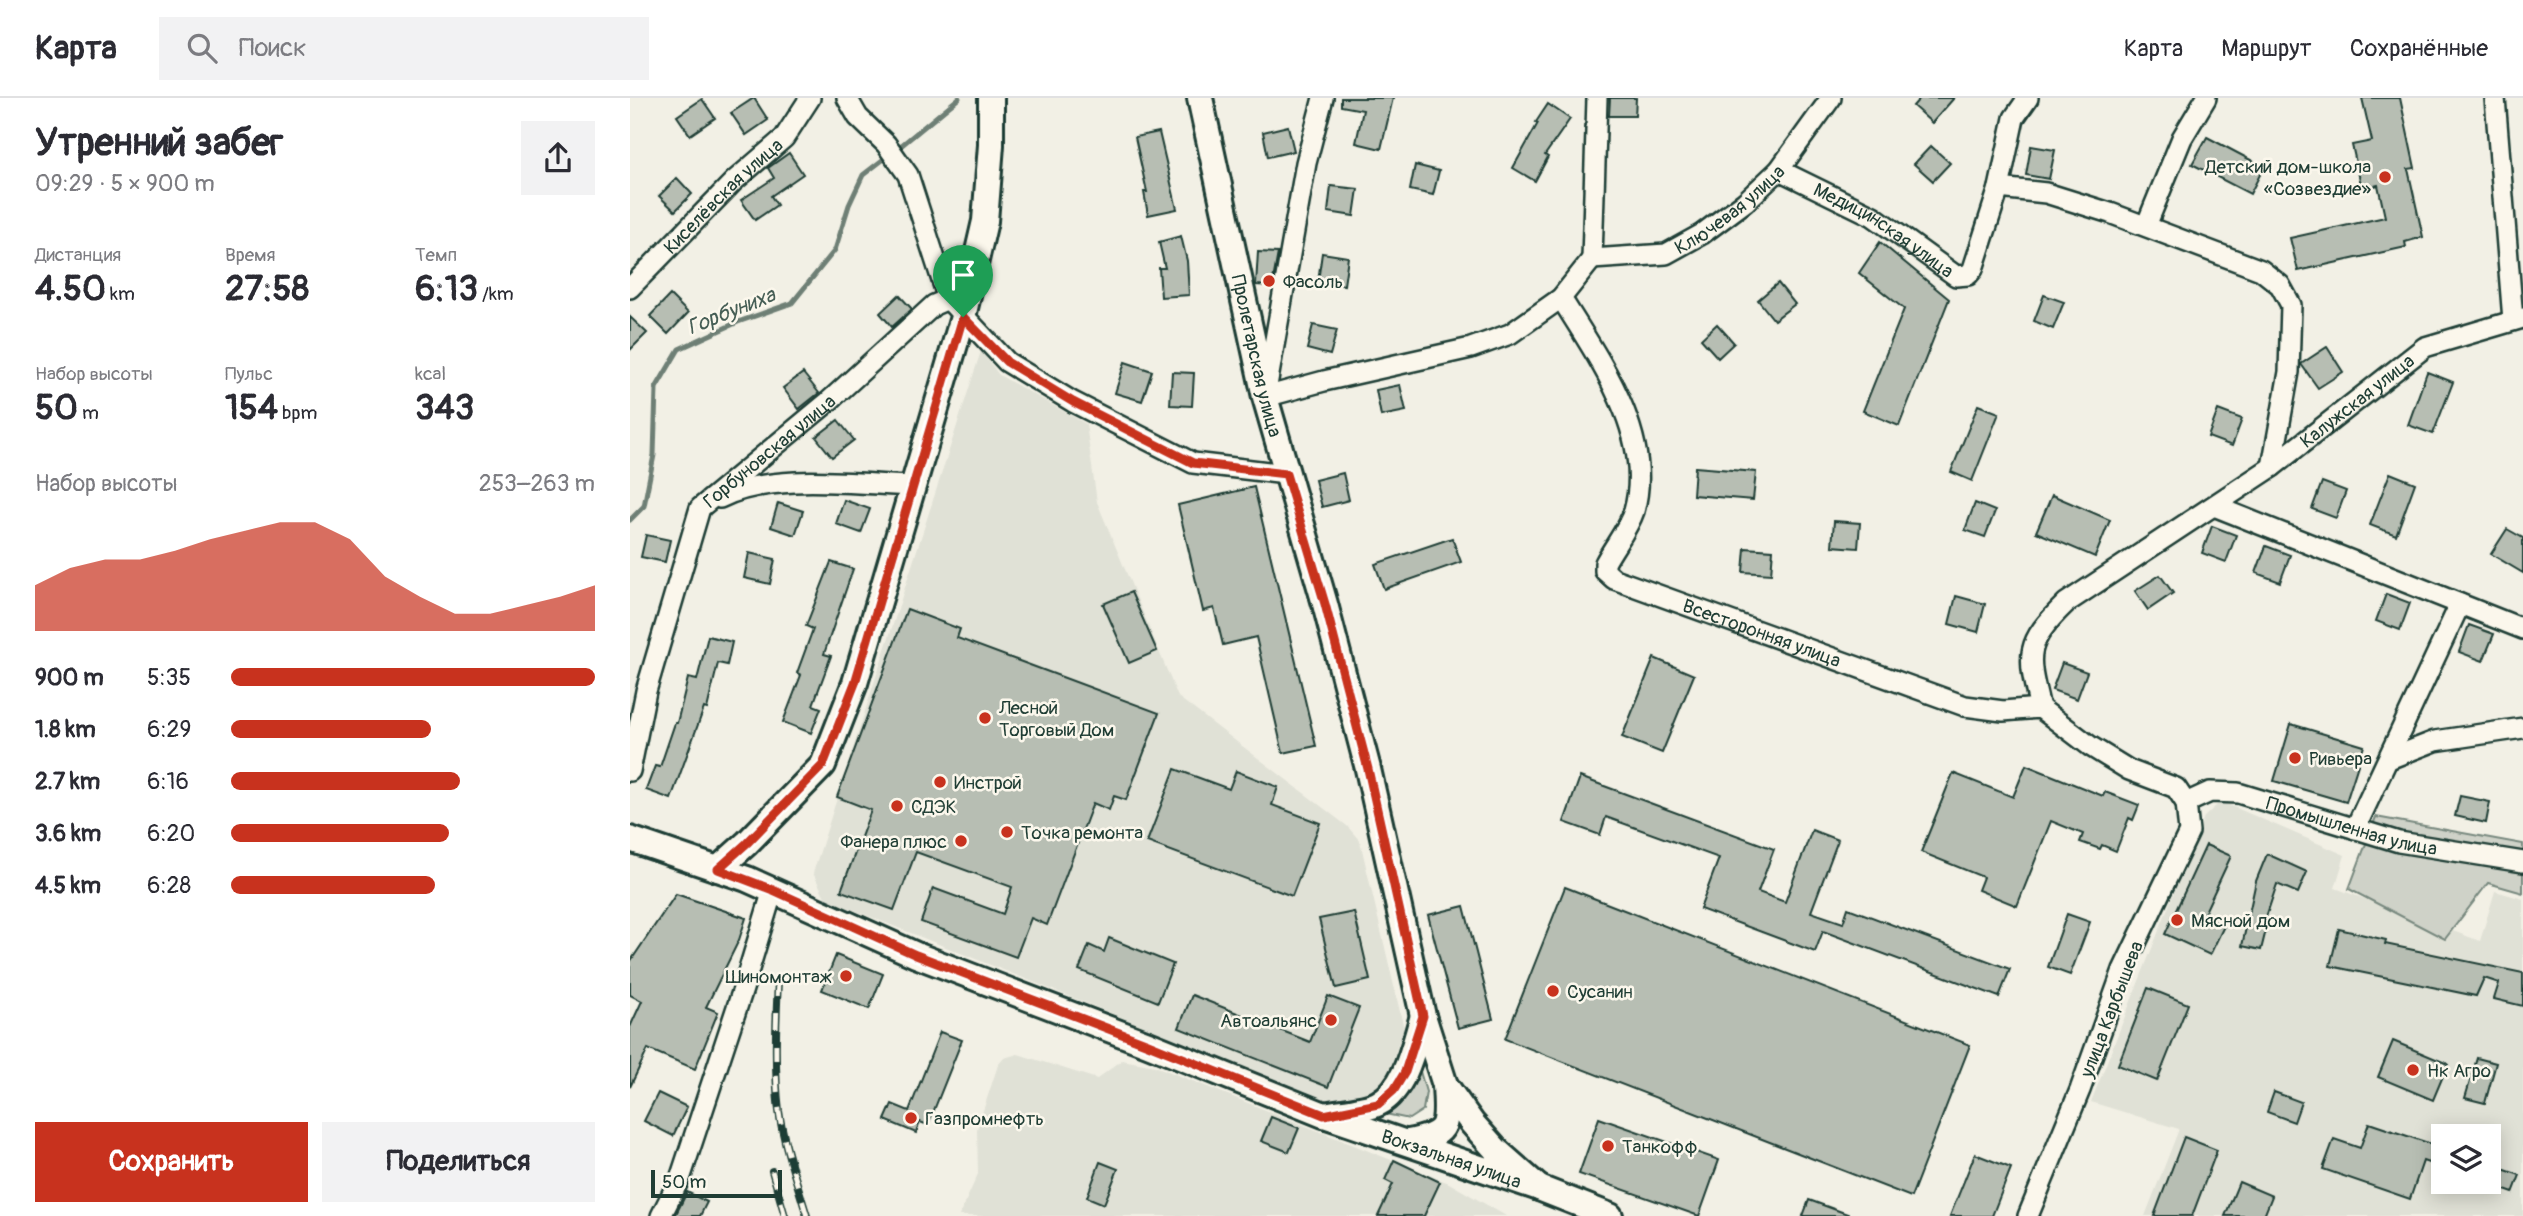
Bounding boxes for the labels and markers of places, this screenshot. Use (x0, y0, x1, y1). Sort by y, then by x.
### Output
place label: Детский дом-школа «Созвездие» (2204, 155, 2371, 201)
marker: Детский дом-школа «Созвездие» (2377, 169, 2393, 185)
pin (933, 245, 993, 317)
place label: Фасоль (1283, 270, 1343, 294)
marker: Фасоль (1261, 273, 1277, 289)
place label: Лесной Торговый Дом (998, 696, 1114, 742)
marker: Лесной Торговый Дом (977, 710, 993, 726)
place label: Ривьера (2309, 747, 2372, 771)
marker: Ривьера (2287, 750, 2303, 766)
place label: Инстрой (954, 771, 1022, 795)
marker: Инстрой (932, 774, 948, 790)
place label: СДЭК (911, 795, 956, 819)
marker: СДЭК (889, 798, 905, 814)
place label: Точка ремонта (1021, 821, 1143, 845)
marker: Точка ремонта (999, 824, 1015, 840)
place label: Фанера плюс (841, 830, 947, 854)
marker: Фанера плюс (953, 833, 969, 849)
place label: Мясной дом (2191, 909, 2290, 933)
marker: Мясной дом (2169, 912, 2185, 928)
place label: Шиномонтаж (726, 965, 833, 989)
marker: Шиномонтаж (838, 968, 854, 984)
place label: Сусанин (1567, 980, 1633, 1004)
marker: Сусанин (1545, 983, 1561, 999)
place label: Автоальянс (1220, 1009, 1317, 1033)
marker: Автоальянс (1323, 1012, 1339, 1028)
place label: Нк Агро (2427, 1059, 2491, 1083)
marker: Нк Агро (2405, 1062, 2421, 1078)
place label: Газпромнефть (925, 1107, 1044, 1131)
marker: Газпромнефть (903, 1110, 919, 1126)
place label: Танкофф (1622, 1135, 1698, 1159)
marker: Танкофф (1600, 1138, 1616, 1154)

